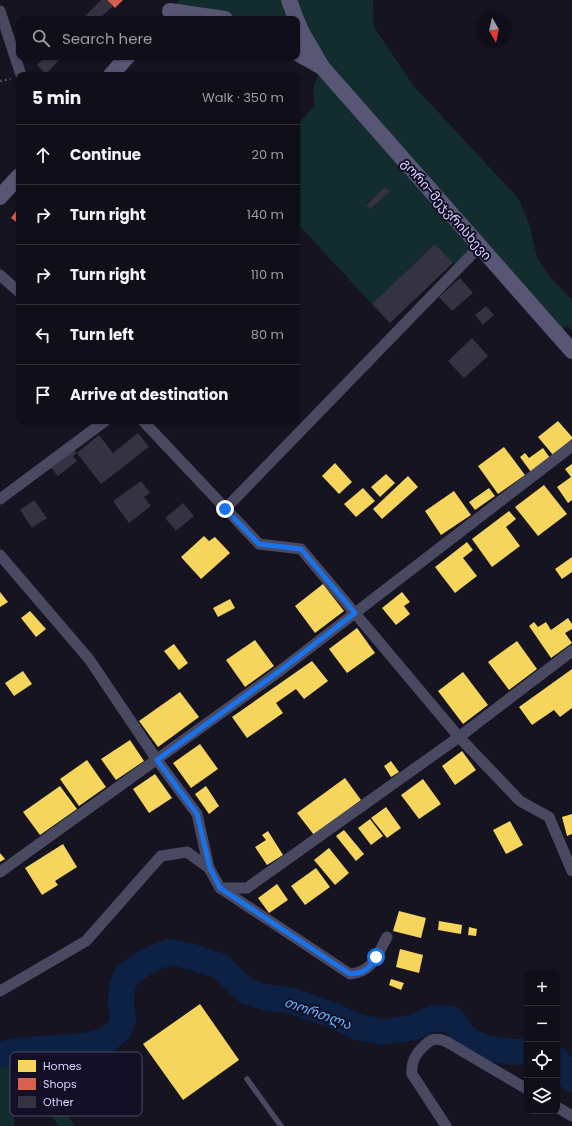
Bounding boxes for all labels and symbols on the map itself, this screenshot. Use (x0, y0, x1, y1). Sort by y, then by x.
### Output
north arrow (476, 12, 512, 48)
street label: გორი-მეჯვრისხევი (397, 154, 496, 264)
route end (216, 500, 234, 518)
route start (367, 948, 385, 966)
water label: თორთლა (282, 992, 355, 1034)
legend (10, 1052, 142, 1116)
text: Homes (43, 1058, 82, 1074)
text: Shops (43, 1076, 77, 1092)
text: Other (43, 1094, 74, 1110)

